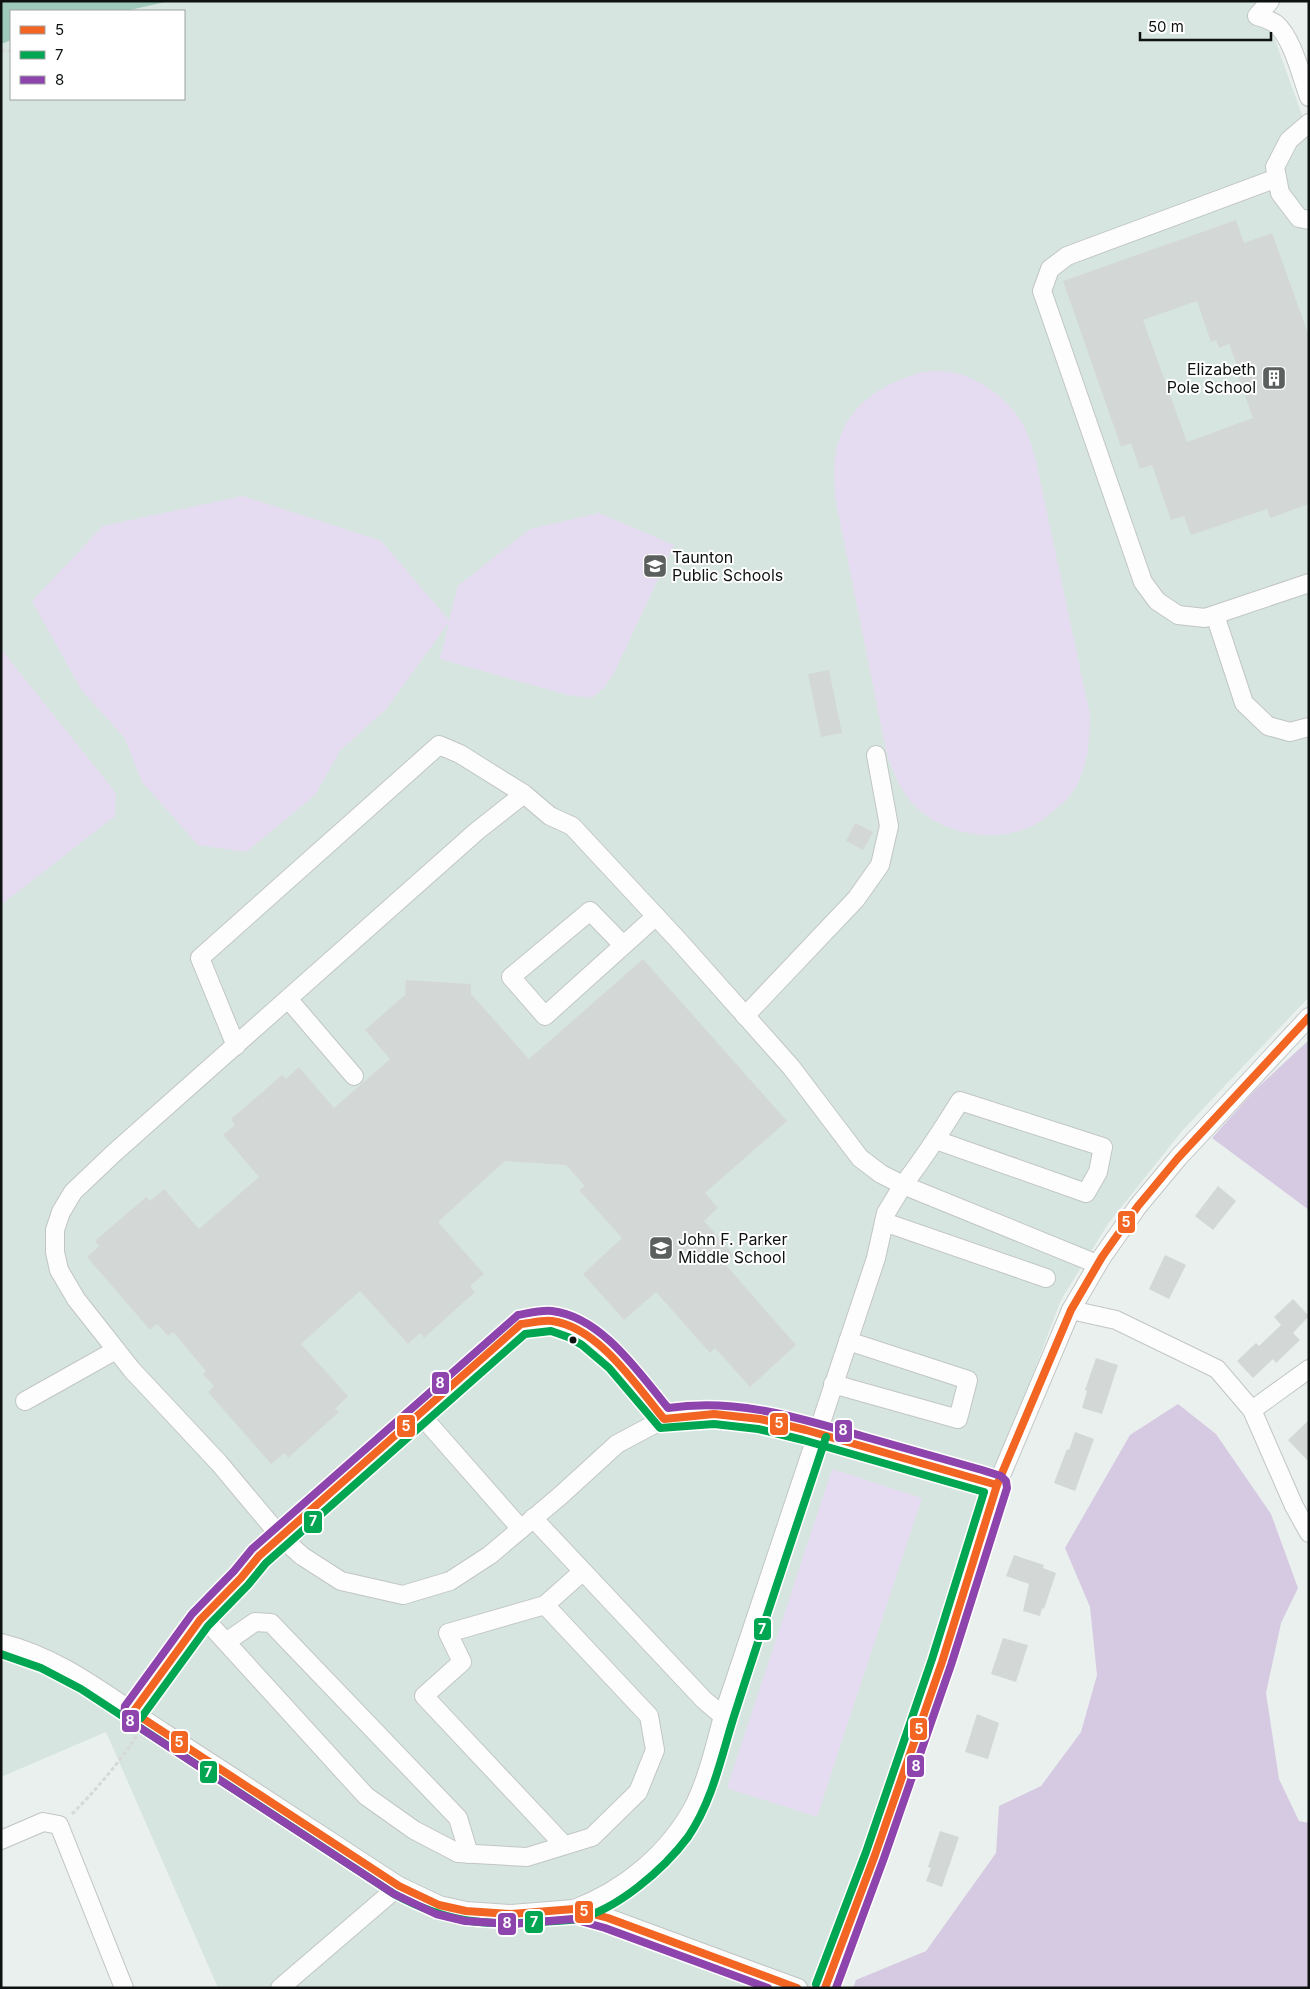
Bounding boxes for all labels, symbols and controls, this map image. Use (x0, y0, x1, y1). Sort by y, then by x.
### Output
legend (10, 10, 185, 100)
scale bar (1140, 10, 1271, 42)
text: 50 m (1148, 17, 1184, 36)
text: 5 (55, 20, 64, 39)
text: 7 (55, 45, 64, 64)
text: 8 (55, 70, 64, 89)
place label: Elizabeth Pole School (1167, 359, 1256, 397)
building icon: Elizabeth Pole School (1261, 365, 1287, 391)
place label: Taunton Public Schools (672, 547, 783, 585)
school or university icon: Taunton Public Schools (642, 553, 668, 579)
line badge: 5 (1117, 1210, 1136, 1234)
text: 5 (1122, 1213, 1131, 1230)
place label: John F. Parker Middle School (678, 1229, 787, 1267)
school or university icon: John F. Parker Middle School (648, 1235, 674, 1261)
unlabelled marker (568, 1335, 578, 1345)
line badge: 8 (431, 1371, 450, 1395)
text: 8 (435, 1374, 445, 1391)
line badge: 5 (769, 1412, 789, 1436)
line badge: 5 (396, 1414, 416, 1438)
text: 5 (775, 1414, 784, 1431)
text: 5 (402, 1417, 411, 1434)
line badge: 8 (834, 1419, 853, 1443)
text: 8 (838, 1421, 848, 1438)
line badge: 7 (303, 1510, 323, 1534)
text: 7 (309, 1512, 317, 1529)
line badge: 7 (753, 1617, 772, 1641)
text: 7 (758, 1620, 766, 1637)
line badge: 8 (121, 1709, 140, 1733)
text: 8 (125, 1712, 135, 1729)
line badge: 5 (909, 1717, 928, 1741)
text: 5 (915, 1720, 924, 1737)
line badge: 5 (170, 1730, 189, 1754)
text: 5 (175, 1733, 184, 1750)
line badge: 8 (906, 1754, 925, 1778)
text: 8 (911, 1757, 921, 1774)
line badge: 7 (199, 1760, 218, 1784)
text: 7 (204, 1763, 212, 1780)
line badge: 5 (574, 1900, 594, 1924)
text: 5 (580, 1902, 589, 1919)
line badge: 7 (524, 1910, 544, 1934)
line badge: 8 (497, 1912, 517, 1936)
text: 7 (530, 1913, 538, 1930)
text: 8 (502, 1914, 512, 1931)

